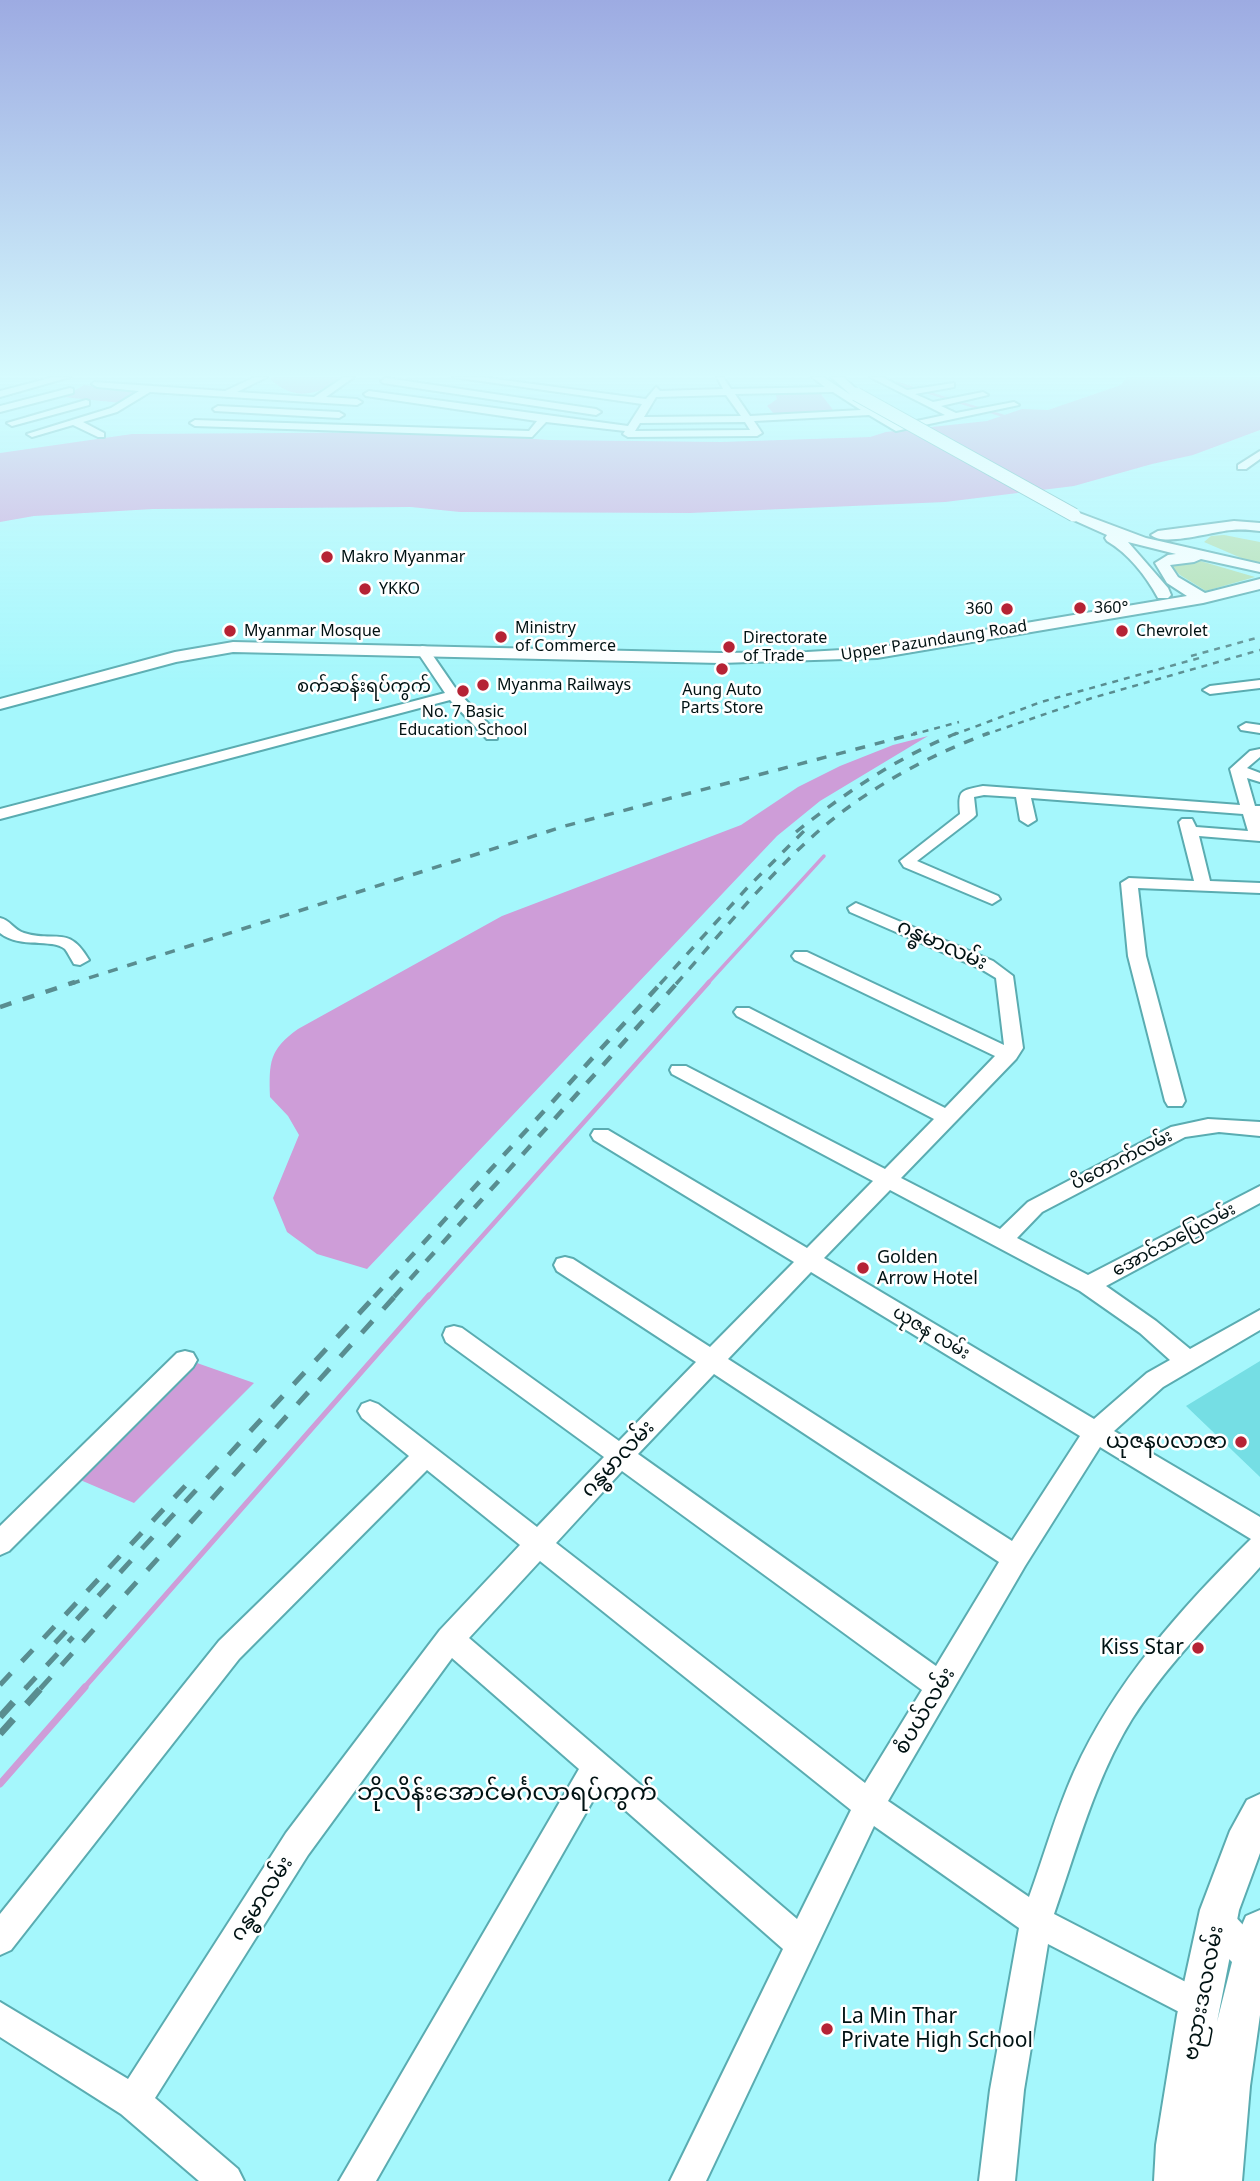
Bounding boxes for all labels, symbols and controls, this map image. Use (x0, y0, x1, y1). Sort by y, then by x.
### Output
place label: Makro Myanmar (341, 547, 465, 567)
marker: Makro Myanmar (319, 549, 335, 565)
place label: YKKO (379, 579, 420, 599)
marker: YKKO (357, 581, 373, 597)
place label: 360° (1094, 598, 1128, 618)
place label: 360 (966, 599, 993, 619)
marker: 360° (1072, 600, 1088, 616)
marker: 360 (999, 601, 1015, 617)
street label: Upper Pazundaung Road (840, 617, 1028, 665)
place label: Ministry of Commerce (515, 618, 616, 656)
place label: Myanmar Mosque (244, 621, 381, 641)
place label: Chevrolet (1136, 621, 1208, 641)
marker: Myanmar Mosque (222, 623, 238, 639)
marker: Chevrolet (1114, 623, 1130, 639)
place label: Directorate of Trade (743, 628, 827, 666)
marker: Ministry of Commerce (493, 629, 509, 645)
marker: Directorate of Trade (721, 639, 737, 655)
marker: Aung Auto Parts Store (714, 661, 730, 677)
place label: Myanma Railways (497, 675, 631, 695)
district label: စက်ဆန်းရပ်ကွက် (297, 676, 431, 698)
marker: Myanma Railways (475, 677, 491, 693)
place label: Aung Auto Parts Store (681, 680, 763, 718)
marker: No. 7 Basic Education School (455, 683, 471, 699)
place label: No. 7 Basic Education School (399, 702, 527, 740)
street label: ဂန္ဓမာလမ်း (893, 914, 991, 976)
street label: ပိတောက်လမ်း (1068, 1125, 1176, 1195)
street label: အောင်သပြေလမ်း (1109, 1198, 1239, 1282)
place label: Golden Arrow Hotel (877, 1247, 978, 1290)
marker: Golden Arrow Hotel (855, 1260, 871, 1276)
street label: ယုဇန လမ်း (889, 1302, 973, 1364)
street label: ဂန္ဓမာလမ်း (576, 1415, 660, 1503)
place label: ယုဇနပလာဇာ (1106, 1429, 1227, 1455)
marker: ယုဇနပလာဇာ (1233, 1434, 1249, 1450)
place label: Kiss Star (1100, 1635, 1184, 1661)
marker: Kiss Star (1190, 1640, 1206, 1656)
street label: စံပယ်လမ်း (889, 1663, 961, 1759)
district label: ဘိုလိန်းအောင်မင်္ဂလာရပ်ကွက် (357, 1779, 657, 1807)
street label: ဂန္ဓမာလမ်း (225, 1852, 299, 1946)
street label: ဗညားဒလလမ်း (1179, 1924, 1229, 2062)
place label: La Min Thar Private High School (841, 2004, 1033, 2054)
marker: La Min Thar Private High School (819, 2021, 835, 2037)

